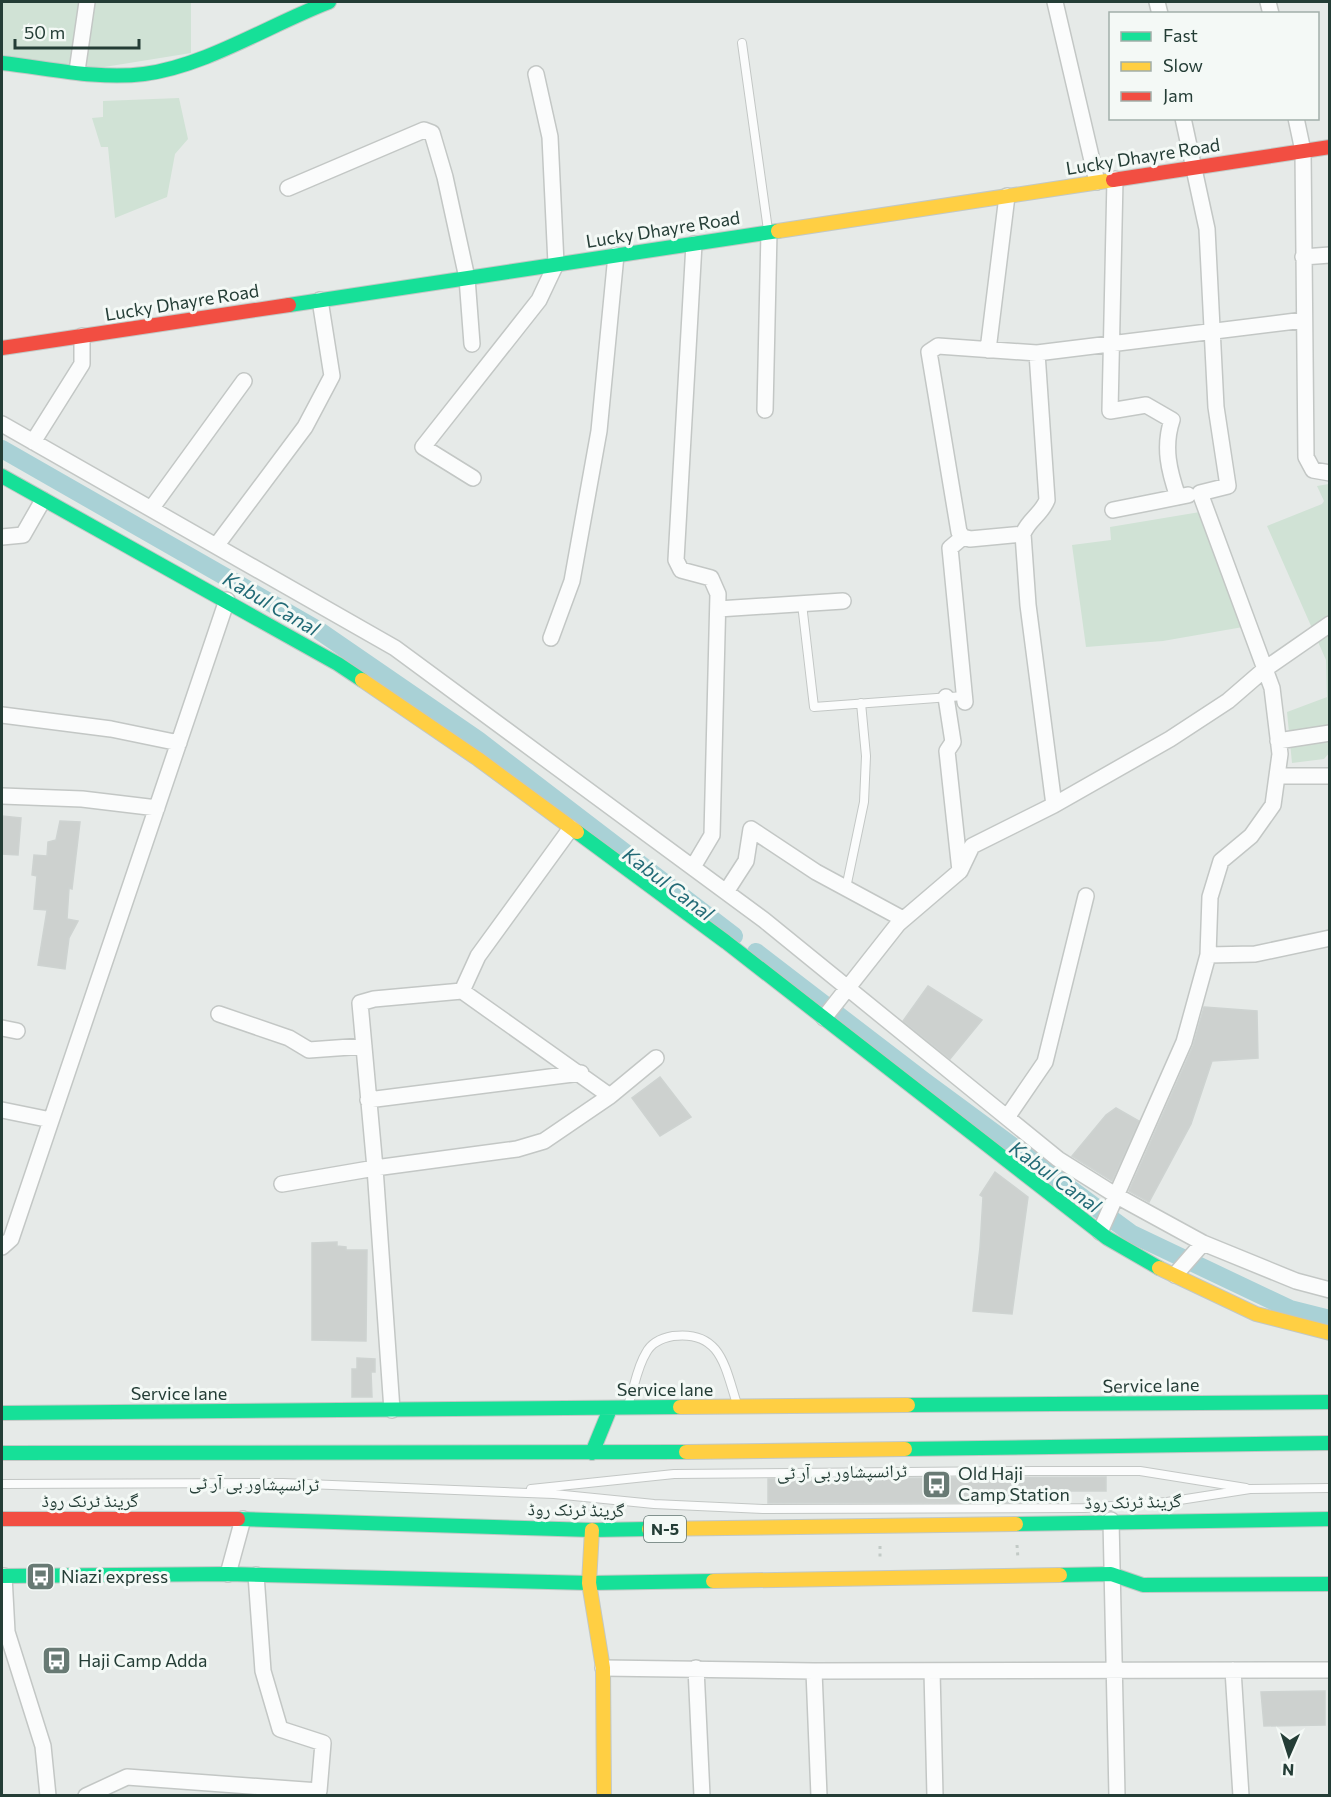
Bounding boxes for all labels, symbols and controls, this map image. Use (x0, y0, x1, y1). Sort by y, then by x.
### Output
scale bar (15, 12, 140, 50)
legend (1109, 12, 1319, 120)
text: 50 m (24, 21, 65, 43)
text: Fast (1163, 24, 1198, 46)
text: Slow (1163, 54, 1203, 76)
text: Jam (1163, 84, 1193, 106)
street label: Lucky Dhayre Road (1064, 133, 1221, 179)
street label: Lucky Dhayre Road (584, 206, 741, 252)
street label: Lucky Dhayre Road (103, 279, 260, 325)
water label: Kabul Canal (219, 566, 325, 641)
water label: Kabul Canal (619, 841, 719, 926)
water label: Kabul Canal (1005, 1135, 1107, 1218)
street label: Service lane (1102, 1373, 1200, 1397)
street label: Service lane (617, 1378, 713, 1400)
street label: Service lane (131, 1382, 227, 1404)
street label: ٹرانسپشاور بی آر ٹی (777, 1459, 907, 1484)
place label: Old Haji Camp Station (958, 1462, 1070, 1505)
bus stop icon: Old Haji Camp Station (921, 1468, 953, 1500)
street label: ٹرانسپشاور بی آر ٹی (189, 1471, 319, 1496)
street label: گرینڈ ٹرنک روڈ (42, 1489, 139, 1511)
street label: گرینڈ ٹرنک روڈ (1084, 1489, 1182, 1513)
street label: گرینڈ ٹرنک روڈ (527, 1497, 625, 1521)
road number: N-5 (644, 1516, 686, 1542)
bus stop icon: Niazi express (24, 1561, 56, 1593)
place label: Niazi express (61, 1565, 168, 1587)
bus stop icon: Haji Camp Adda (41, 1645, 73, 1677)
place label: Haji Camp Adda (78, 1649, 207, 1671)
north arrow (1259, 1725, 1319, 1785)
text: N (1282, 1761, 1295, 1780)

